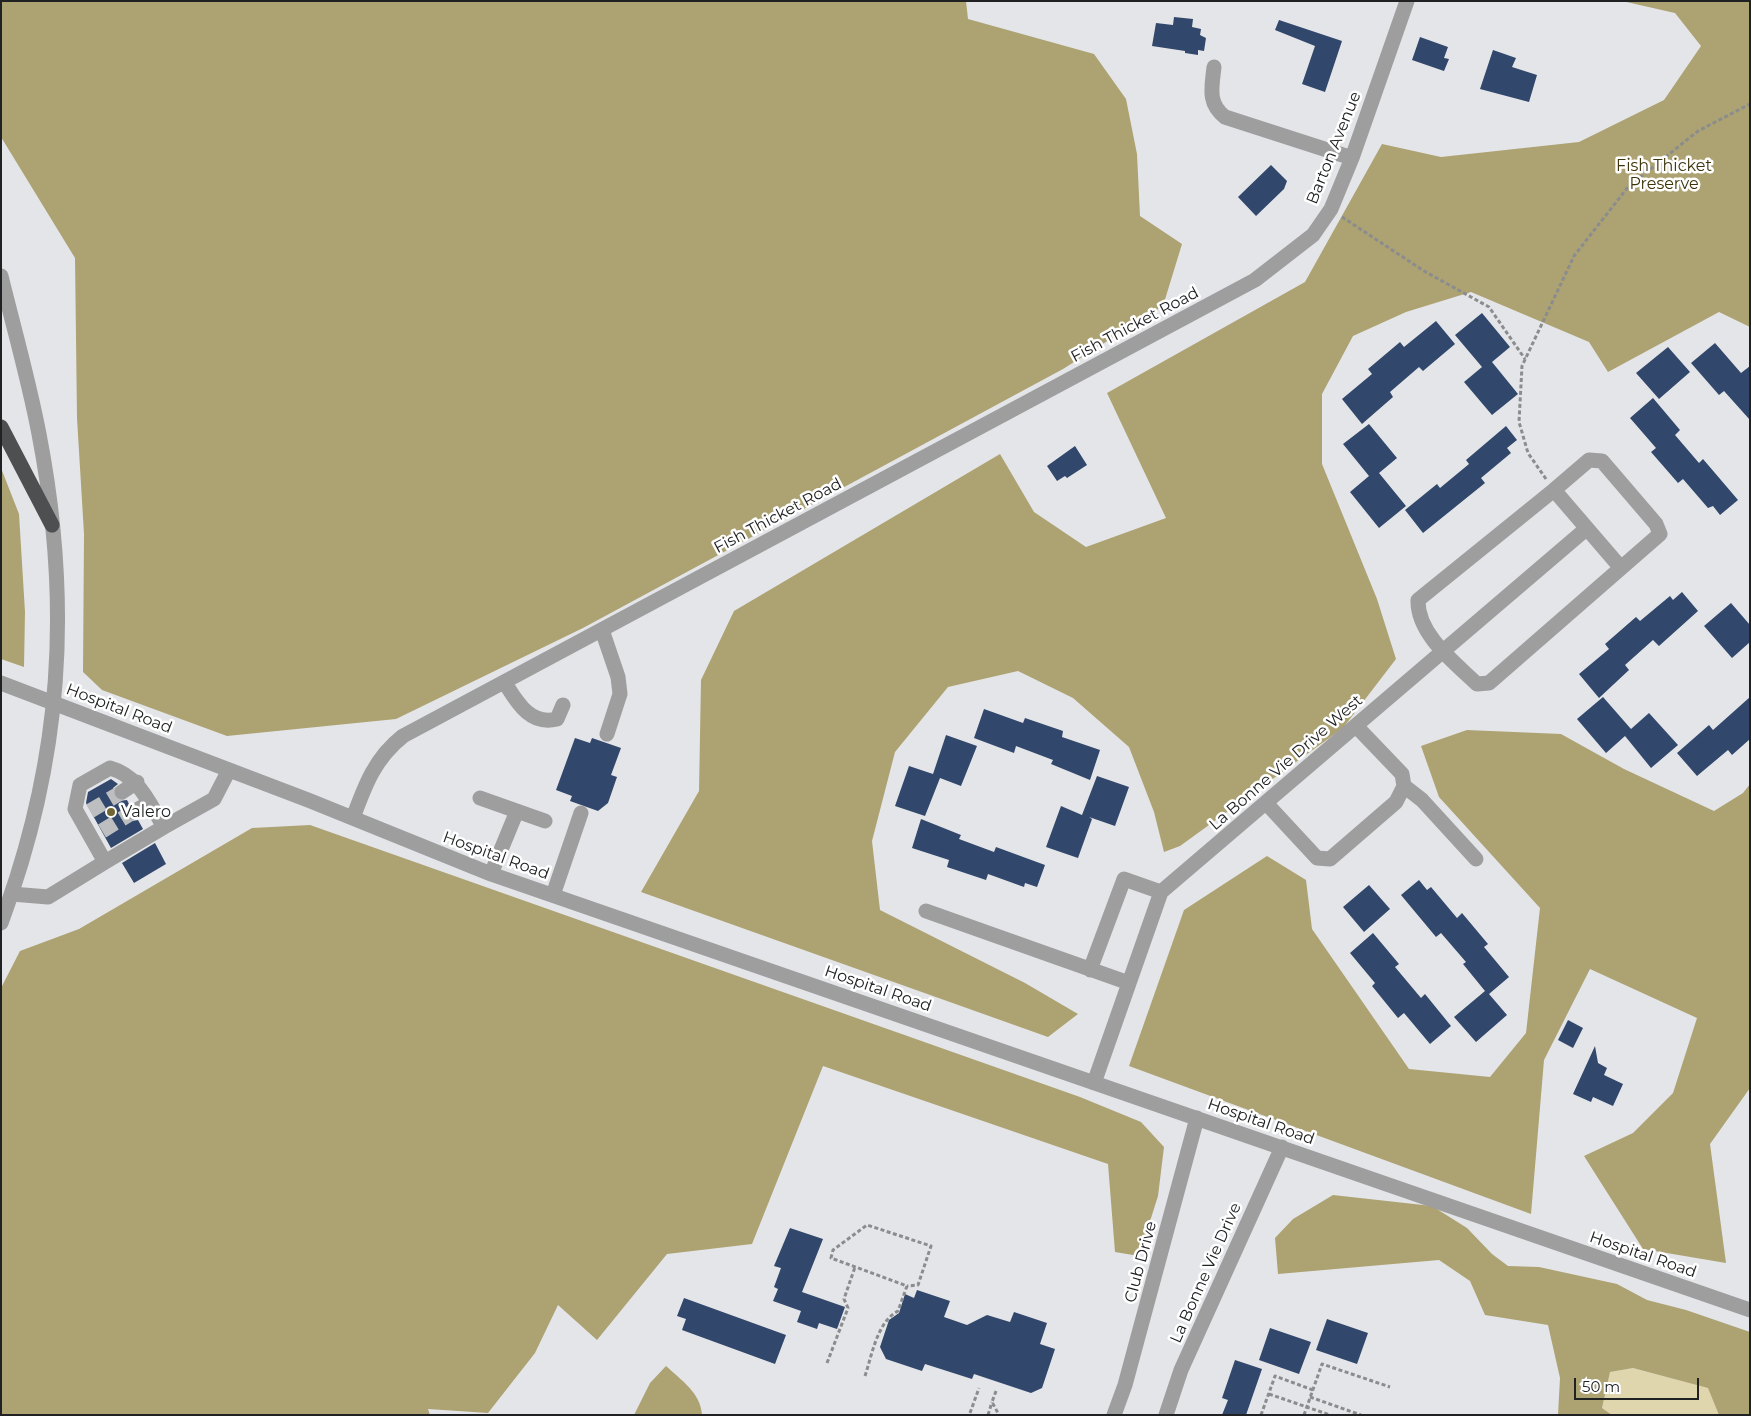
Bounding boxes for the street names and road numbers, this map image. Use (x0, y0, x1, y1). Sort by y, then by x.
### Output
street label: Barton Avenue (1303, 89, 1365, 207)
street label: Fish Thicket Road (1068, 283, 1202, 367)
street label: Fish Thicket Road (711, 474, 845, 558)
street label: Hospital Road (63, 680, 175, 738)
street label: La Bonne Vie Drive West (1205, 691, 1367, 835)
street label: Hospital Road (440, 828, 552, 884)
street label: Hospital Road (822, 962, 934, 1016)
street label: Hospital Road (1205, 1095, 1317, 1149)
street label: La Bonne Vie Drive (1166, 1200, 1246, 1346)
street label: Club Drive (1121, 1219, 1161, 1305)
street label: Hospital Road (1587, 1228, 1699, 1282)

